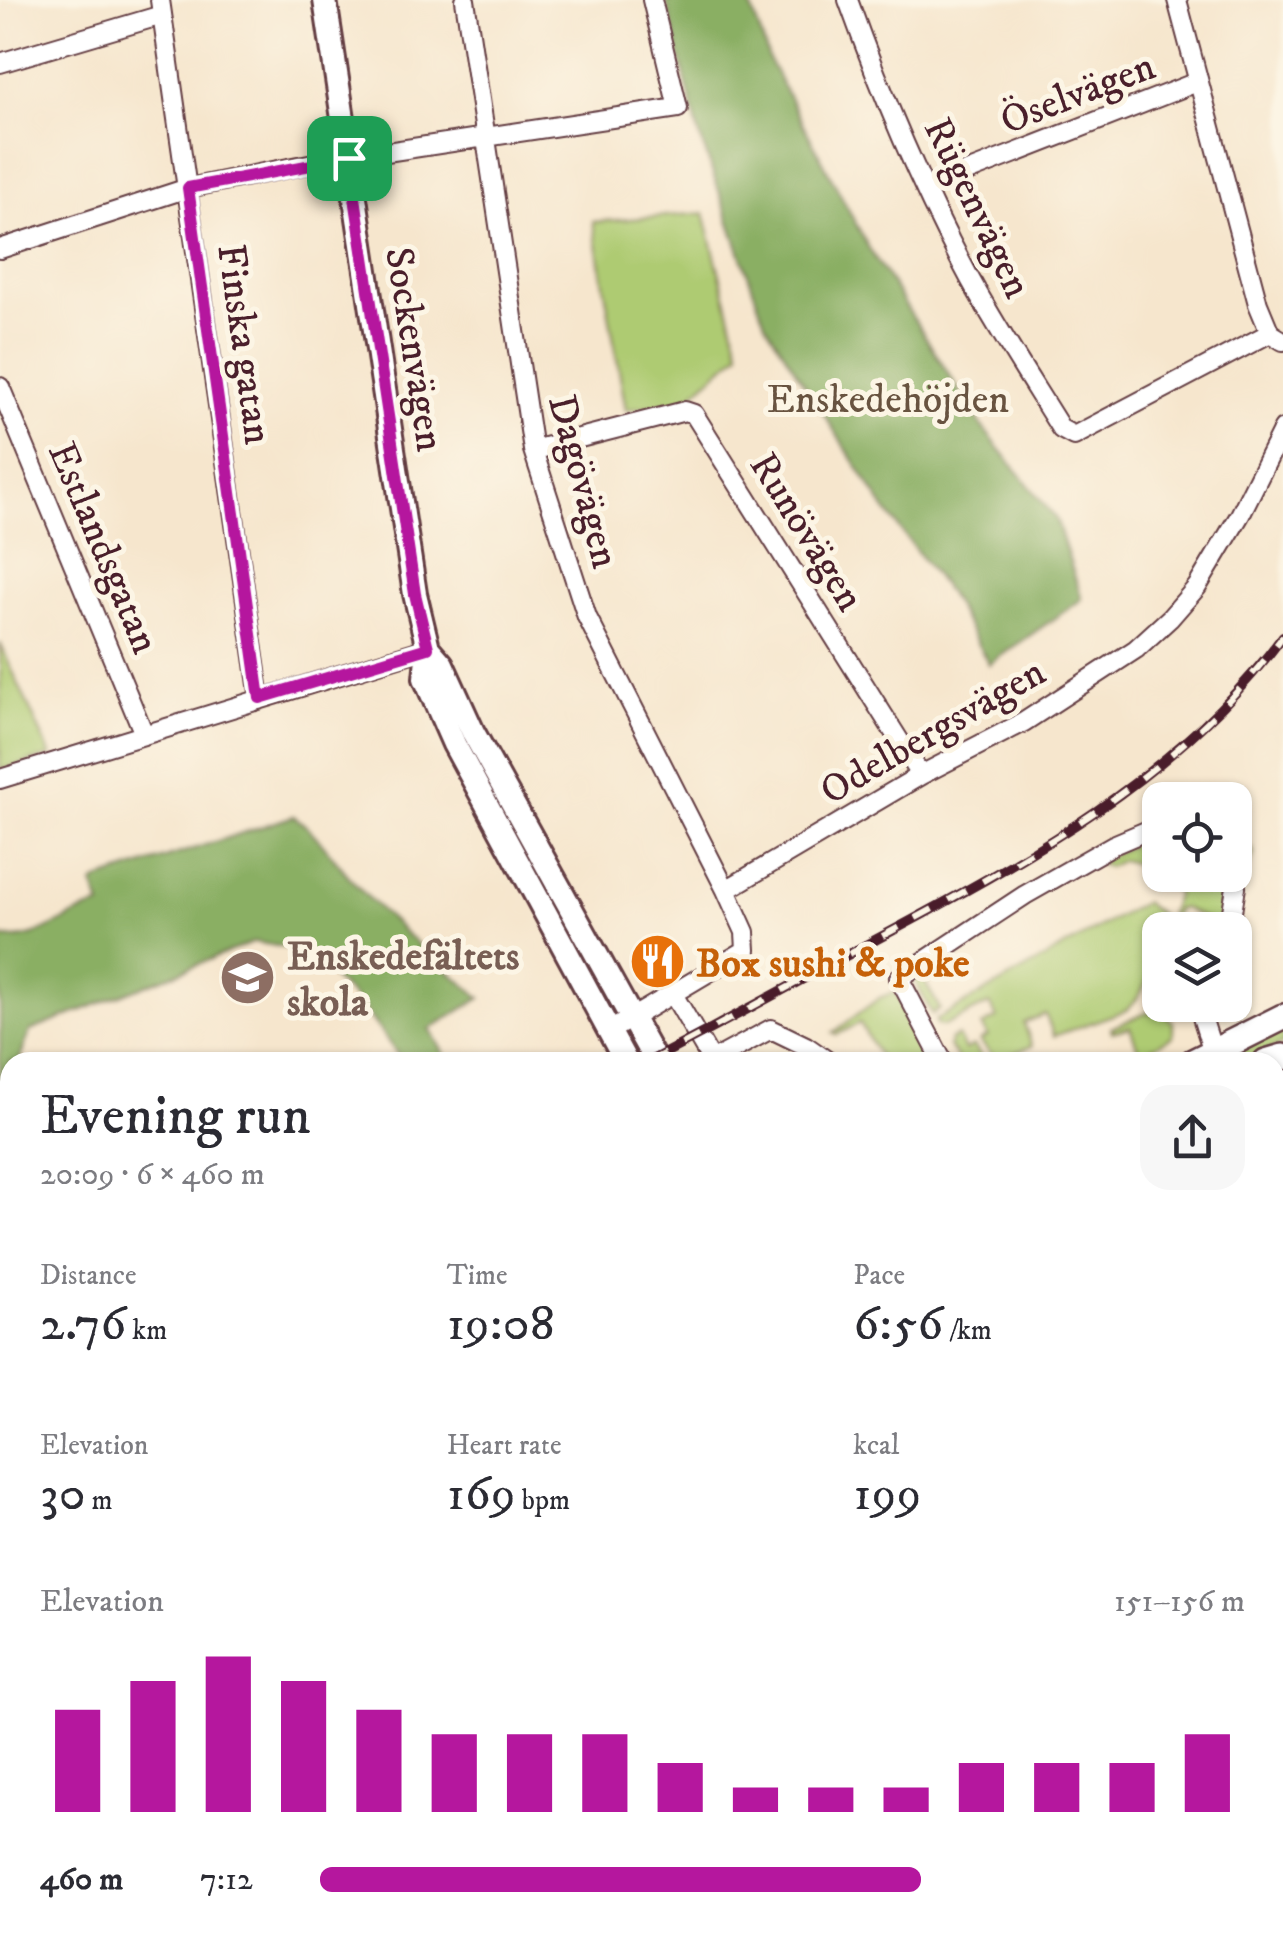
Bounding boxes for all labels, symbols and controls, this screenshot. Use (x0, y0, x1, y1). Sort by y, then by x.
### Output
street label: Öselvägen (994, 42, 1163, 147)
street label: Rügenvägen (911, 110, 1041, 307)
pin (307, 116, 392, 201)
icon: arrive (322, 131, 377, 186)
street label: Finska gatan (204, 241, 282, 448)
street label: Sockenvägen (372, 244, 454, 455)
park label: Enskedehöjden (767, 376, 1009, 426)
street label: Dagövägen (535, 390, 629, 574)
street label: Estlandsgatan (35, 435, 169, 661)
street label: Runövägen (737, 444, 874, 621)
street label: Odelbergsvägen (812, 648, 1055, 817)
map controls (1142, 782, 1252, 1022)
button: locate (1142, 782, 1252, 892)
button: layers (1142, 912, 1252, 1022)
restaurant icon: Box sushi & poke (627, 932, 687, 992)
place label: Enskedefältets skola (287, 933, 519, 1029)
place label: Box sushi & poke (696, 940, 970, 990)
school or university icon: Enskedefältets skola (218, 948, 278, 1008)
text: Evening run (40, 1083, 311, 1152)
button: share (1140, 1085, 1245, 1190)
text: 20:09 · 6 × 460 m (40, 1155, 265, 1195)
text: Distance (40, 1258, 136, 1293)
text: Time (447, 1258, 507, 1293)
text: Pace (853, 1258, 905, 1293)
text: 2.76 (40, 1293, 126, 1356)
text: 19:08 (447, 1293, 555, 1356)
text: 6:56 (853, 1293, 943, 1356)
text: km (126, 1313, 167, 1348)
text: /km (943, 1313, 992, 1348)
text: Elevation (40, 1428, 148, 1463)
text: Heart rate (447, 1428, 562, 1463)
text: kcal (853, 1428, 899, 1463)
text: 30 (40, 1463, 86, 1526)
text: 169 (447, 1463, 516, 1526)
text: 199 (853, 1463, 921, 1526)
text: m (86, 1483, 113, 1518)
text: bpm (516, 1483, 570, 1518)
text: Elevation (40, 1582, 164, 1622)
text: 151–156 m (1114, 1582, 1245, 1622)
text: 460 m (40, 1860, 123, 1900)
text: 7:12 (200, 1860, 253, 1900)

